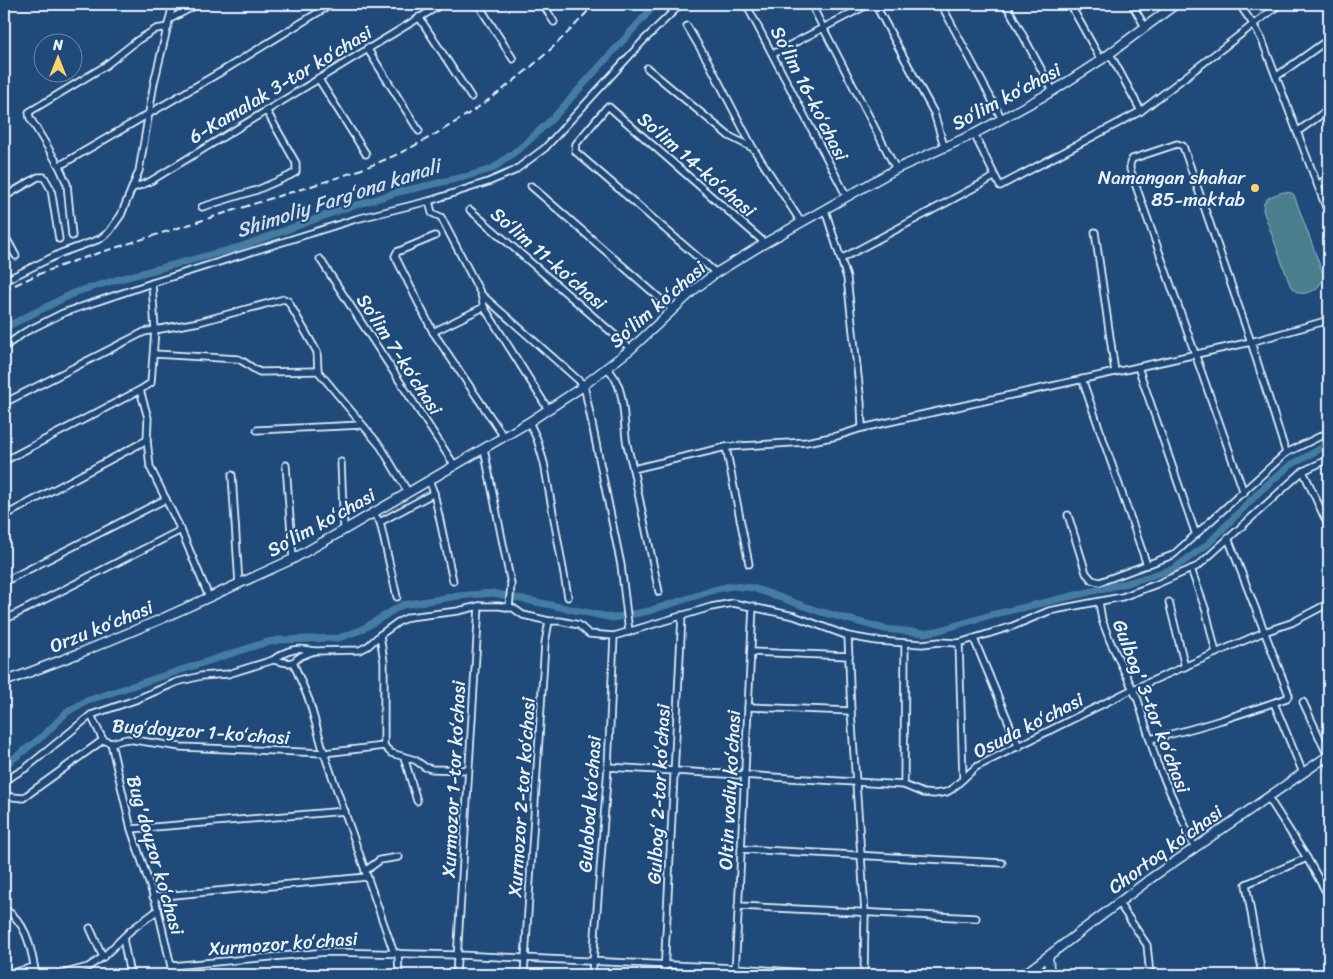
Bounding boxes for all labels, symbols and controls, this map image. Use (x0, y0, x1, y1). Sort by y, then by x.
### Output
street label: 6-Kamalak 3-tor koʻchasi (182, 16, 379, 153)
street label: Soʻlim 16-koʻchasi (761, 20, 858, 167)
north arrow (32, 32, 82, 82)
text: N (52, 33, 63, 58)
street label: Soʻlim koʻchasi (945, 53, 1068, 139)
street label: Soʻlim 14-koʻchasi (630, 103, 764, 226)
water label: Shimoliy Fargʻona kanali (232, 148, 449, 248)
place label: Namangan shahar 85-maktab (1098, 161, 1246, 216)
marker: Namangan shahar 85-maktab (1249, 182, 1261, 194)
street label: Soʻlim 11-koʻchasi (483, 198, 615, 319)
street label: Soʻlim koʻchasi (601, 252, 714, 356)
street label: Soʻlim 7-koʻchasi (348, 287, 452, 423)
street label: Soʻlim koʻchasi (261, 479, 382, 566)
street label: Orzu koʻchasi (44, 590, 159, 662)
street label: Gulbog' 3-tor koʻchasi (1103, 614, 1200, 799)
street label: Xurmozor 1-tor koʻchasi (432, 679, 475, 879)
street label: Osuda koʻchasi (967, 683, 1090, 768)
street label: Xurmozor 2-tor koʻchasi (498, 695, 545, 899)
street label: Gulbogʻ 2-tor koʻchasi (637, 702, 680, 885)
street label: Bugʻdoyzor 1-koʻchasi (111, 709, 292, 754)
street label: Oltin vodiy koʻchasi (709, 709, 750, 871)
street label: Gulobod koʻchasi (568, 734, 611, 873)
street label: Bug'doyzor koʻchasi (117, 772, 194, 939)
street label: Chortoq koʻchasi (1101, 796, 1230, 903)
street label: Xurmozor koʻchasi (206, 922, 359, 965)

